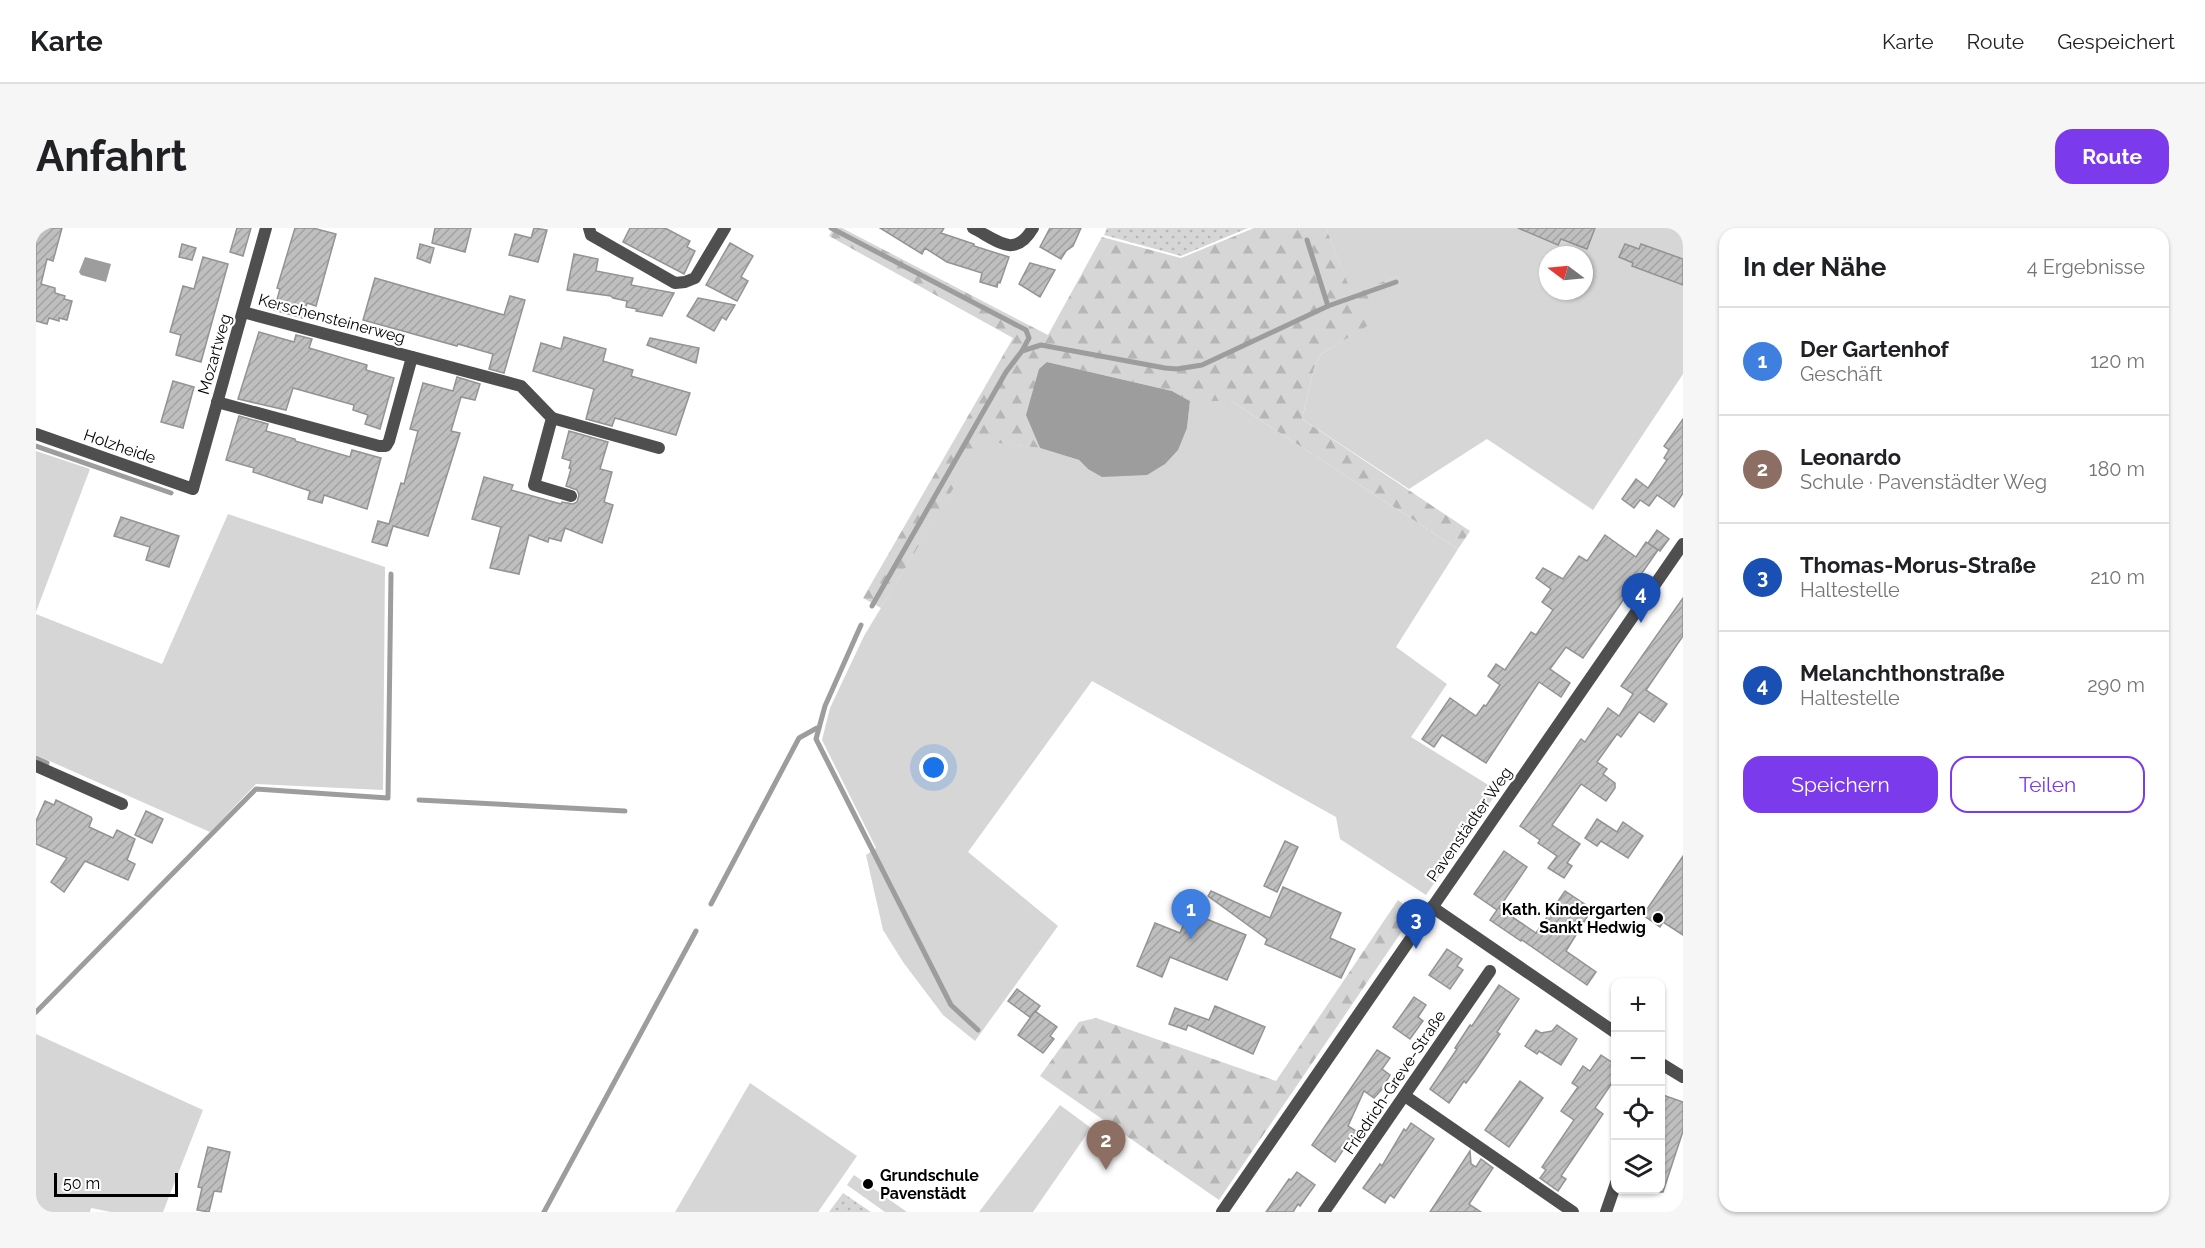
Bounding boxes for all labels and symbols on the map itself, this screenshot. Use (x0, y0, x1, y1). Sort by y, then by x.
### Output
north arrow (1539, 246, 1593, 300)
street label: Kerschensteinerweg (256, 290, 408, 347)
street label: Mozartweg (194, 312, 235, 397)
street label: Holzheide (81, 425, 158, 468)
pin: 4 (1622, 574, 1660, 623)
your location (919, 753, 948, 782)
street label: Pavenstädter Weg (1423, 763, 1516, 885)
pin: 1 (1172, 890, 1210, 939)
pin: 3 (1396, 900, 1436, 949)
place label: Kath. Kindergarten Sankt Hedwig (1502, 900, 1646, 937)
marker: Kath. Kindergarten Sankt Hedwig (1651, 911, 1665, 925)
street label: Friedrich-Greve-Straße (1339, 1007, 1450, 1158)
pin: 2 (1086, 1120, 1126, 1170)
place label: Grundschule Pavenstädt (880, 1166, 979, 1203)
scale bar (54, 1170, 178, 1198)
marker: Grundschule Pavenstädt (861, 1177, 875, 1191)

